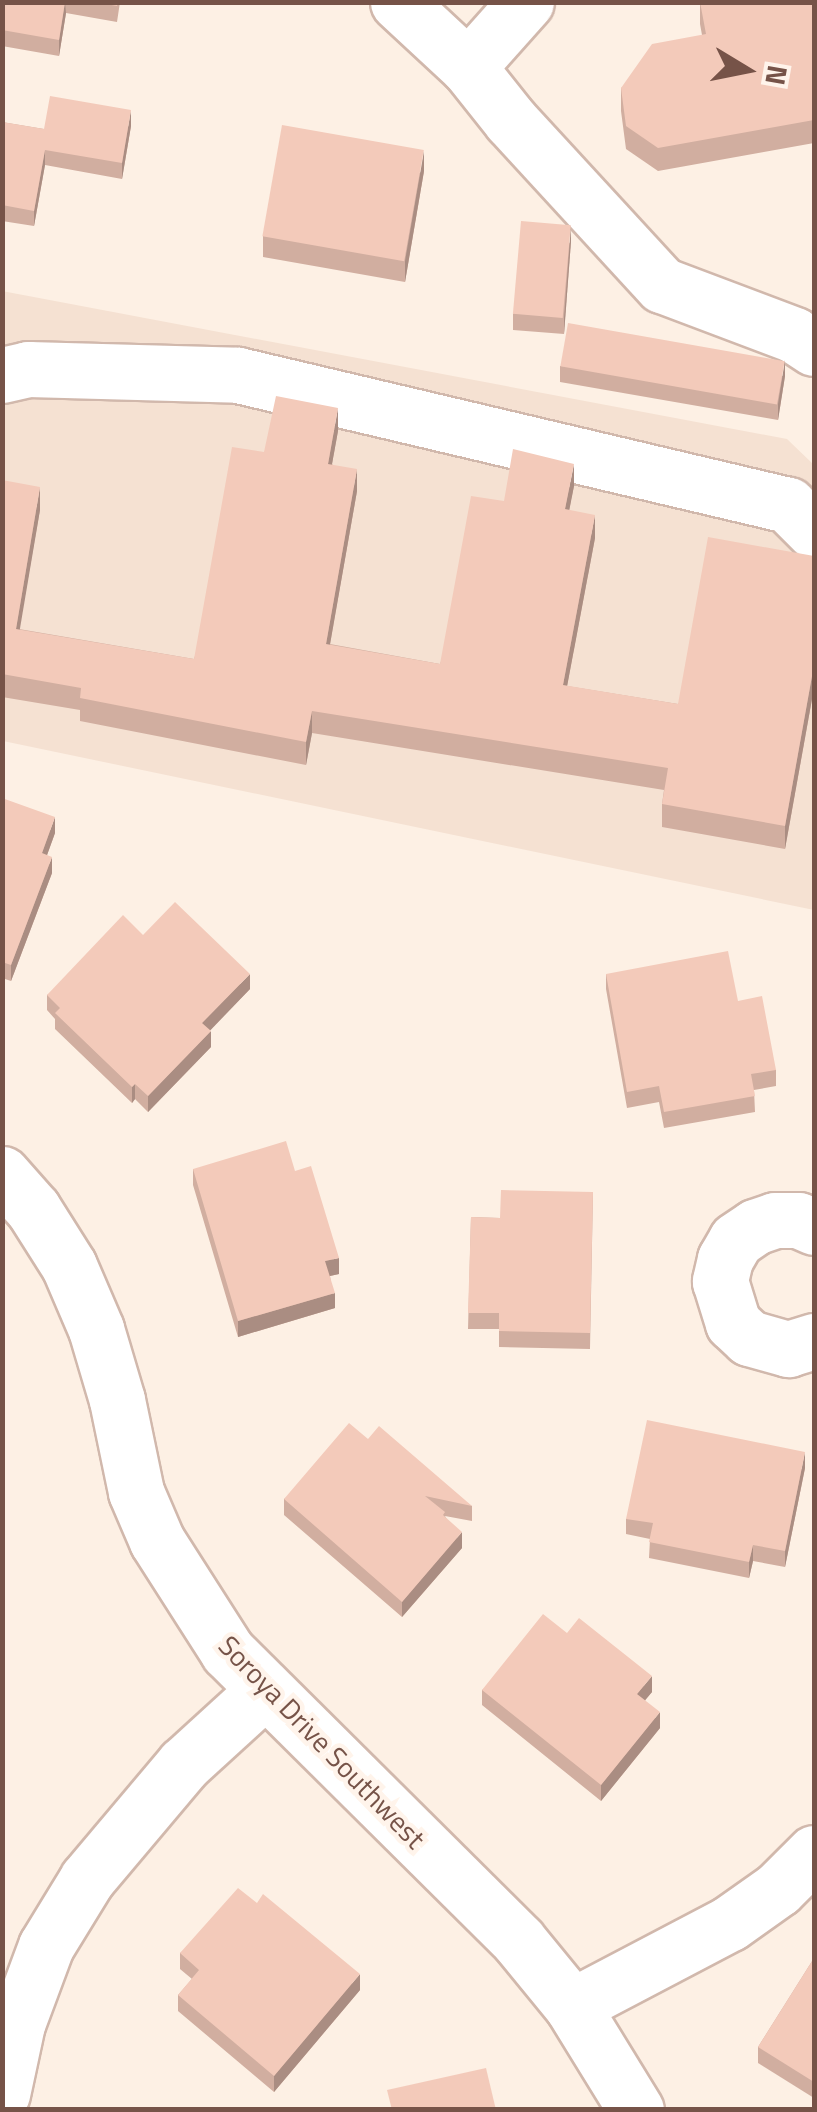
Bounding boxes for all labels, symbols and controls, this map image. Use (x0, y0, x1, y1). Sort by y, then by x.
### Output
north arrow (697, 20, 797, 120)
text: N (754, 62, 800, 89)
street label: Soroya Drive Southwest (212, 1629, 432, 1855)

